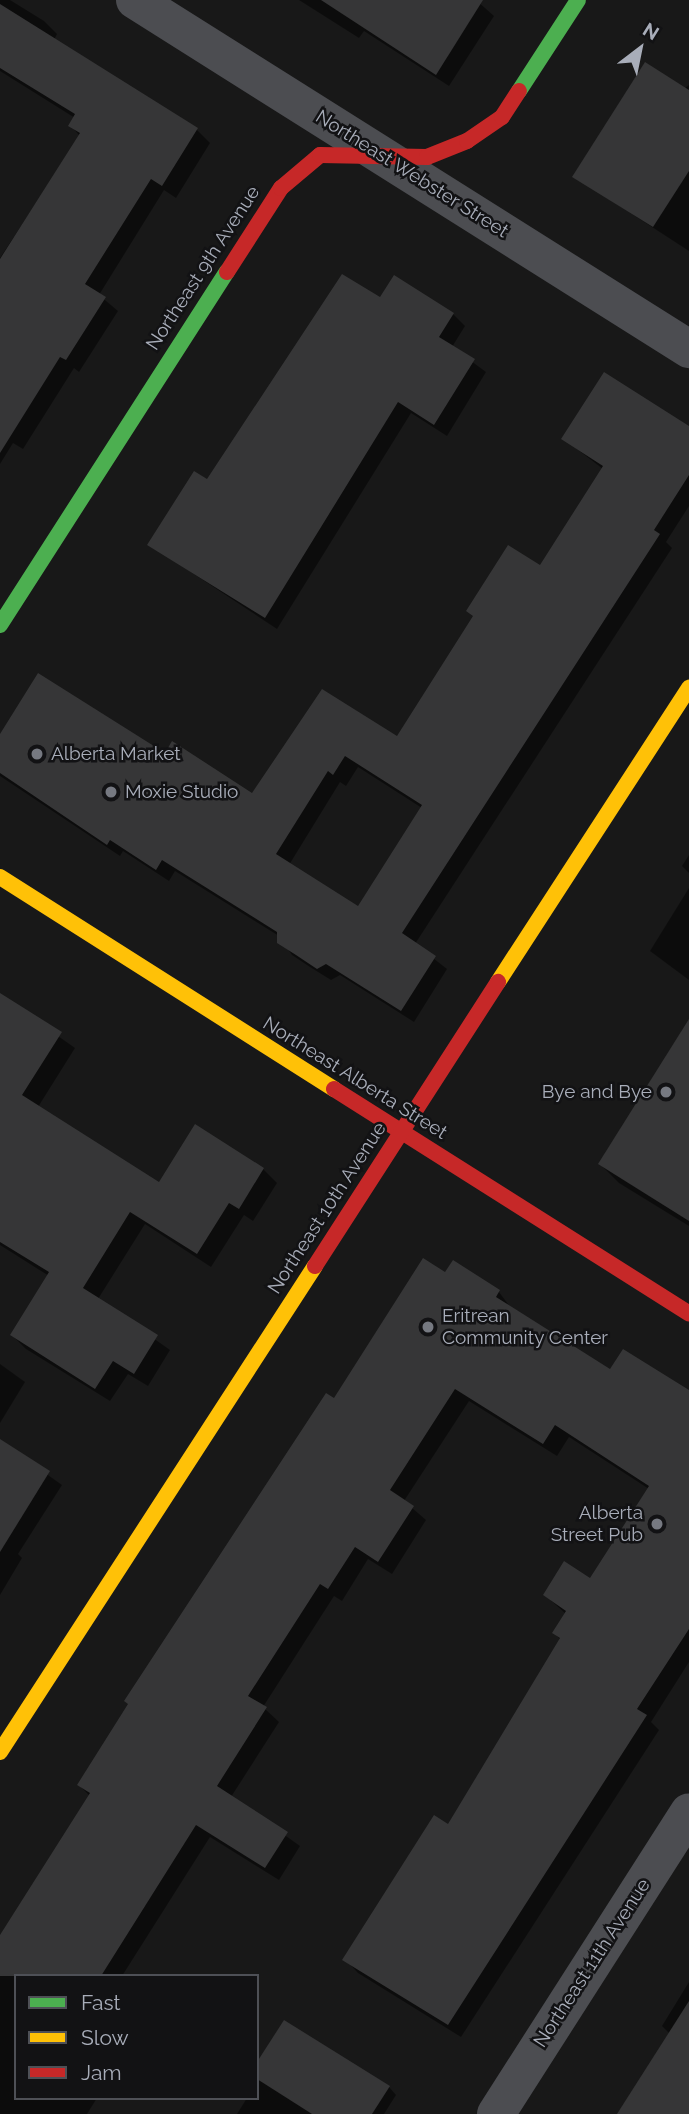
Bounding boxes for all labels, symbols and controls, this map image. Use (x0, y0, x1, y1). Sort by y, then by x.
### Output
north arrow (605, 14, 675, 84)
text: N (639, 18, 663, 44)
street label: Northeast Webster Street (311, 105, 513, 243)
street label: Northeast 9th Avenue (141, 181, 265, 355)
place label: Alberta Market (51, 743, 181, 765)
marker: Alberta Market (29, 746, 45, 762)
place label: Moxie Studio (125, 781, 238, 803)
marker: Moxie Studio (103, 784, 119, 800)
street label: Northeast Alberta Street (258, 1012, 452, 1144)
place label: Bye and Bye (542, 1081, 652, 1103)
marker: Bye and Bye (658, 1084, 674, 1100)
street label: Northeast 10th Avenue (263, 1118, 391, 1298)
place label: Eritrean Community Center (442, 1305, 608, 1349)
marker: Eritrean Community Center (420, 1319, 436, 1335)
place label: Alberta Street Pub (551, 1502, 643, 1546)
marker: Alberta Street Pub (649, 1516, 665, 1532)
street label: Northeast 11th Avenue (529, 1874, 655, 2052)
legend (14, 1974, 259, 2100)
text: Fast (81, 1990, 121, 2015)
text: Slow (81, 2025, 129, 2050)
text: Jam (81, 2060, 122, 2085)

